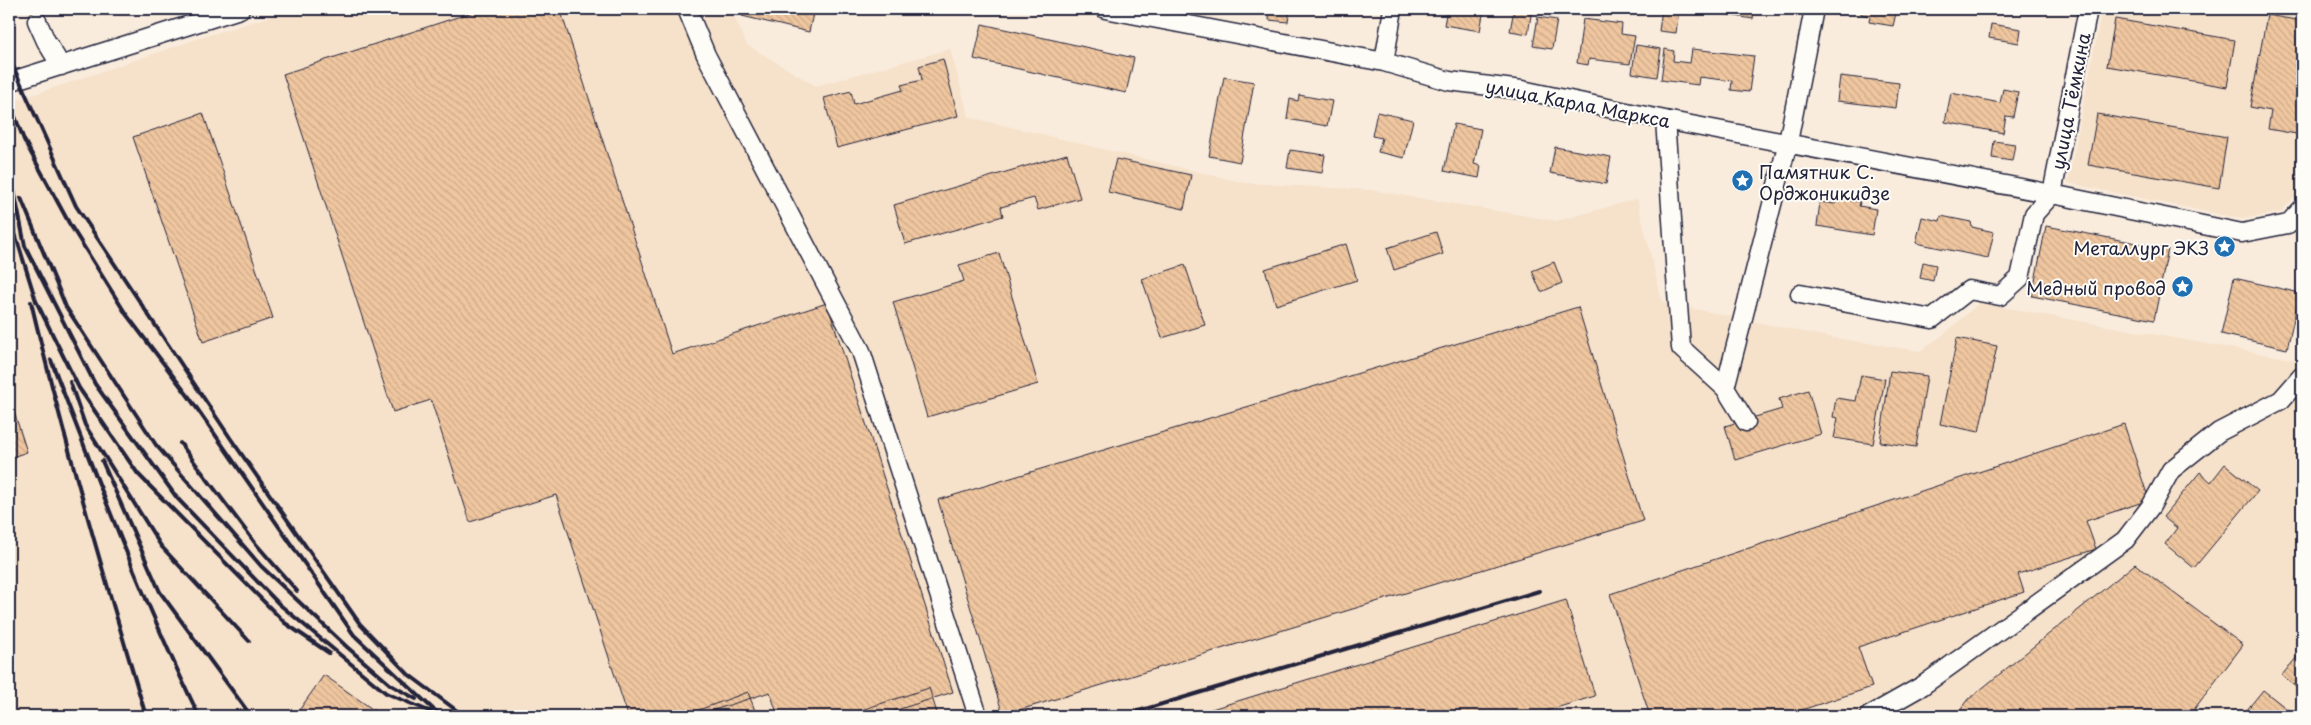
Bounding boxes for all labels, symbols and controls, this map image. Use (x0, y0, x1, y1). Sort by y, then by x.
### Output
street label: улица Тёмкина (2043, 29, 2097, 172)
street label: улица Карла Маркса (1483, 72, 1673, 134)
place label: Памятник С. Орджоникидзе (1759, 158, 1890, 206)
place icon: Памятник С. Орджоникидзе (1731, 169, 1755, 193)
place label: Металлург ЭКЗ (2073, 234, 2209, 261)
place icon: Металлург ЭКЗ (2213, 235, 2237, 259)
place label: Медный провод (2026, 274, 2166, 301)
place icon: Медный провод (2170, 275, 2194, 299)

